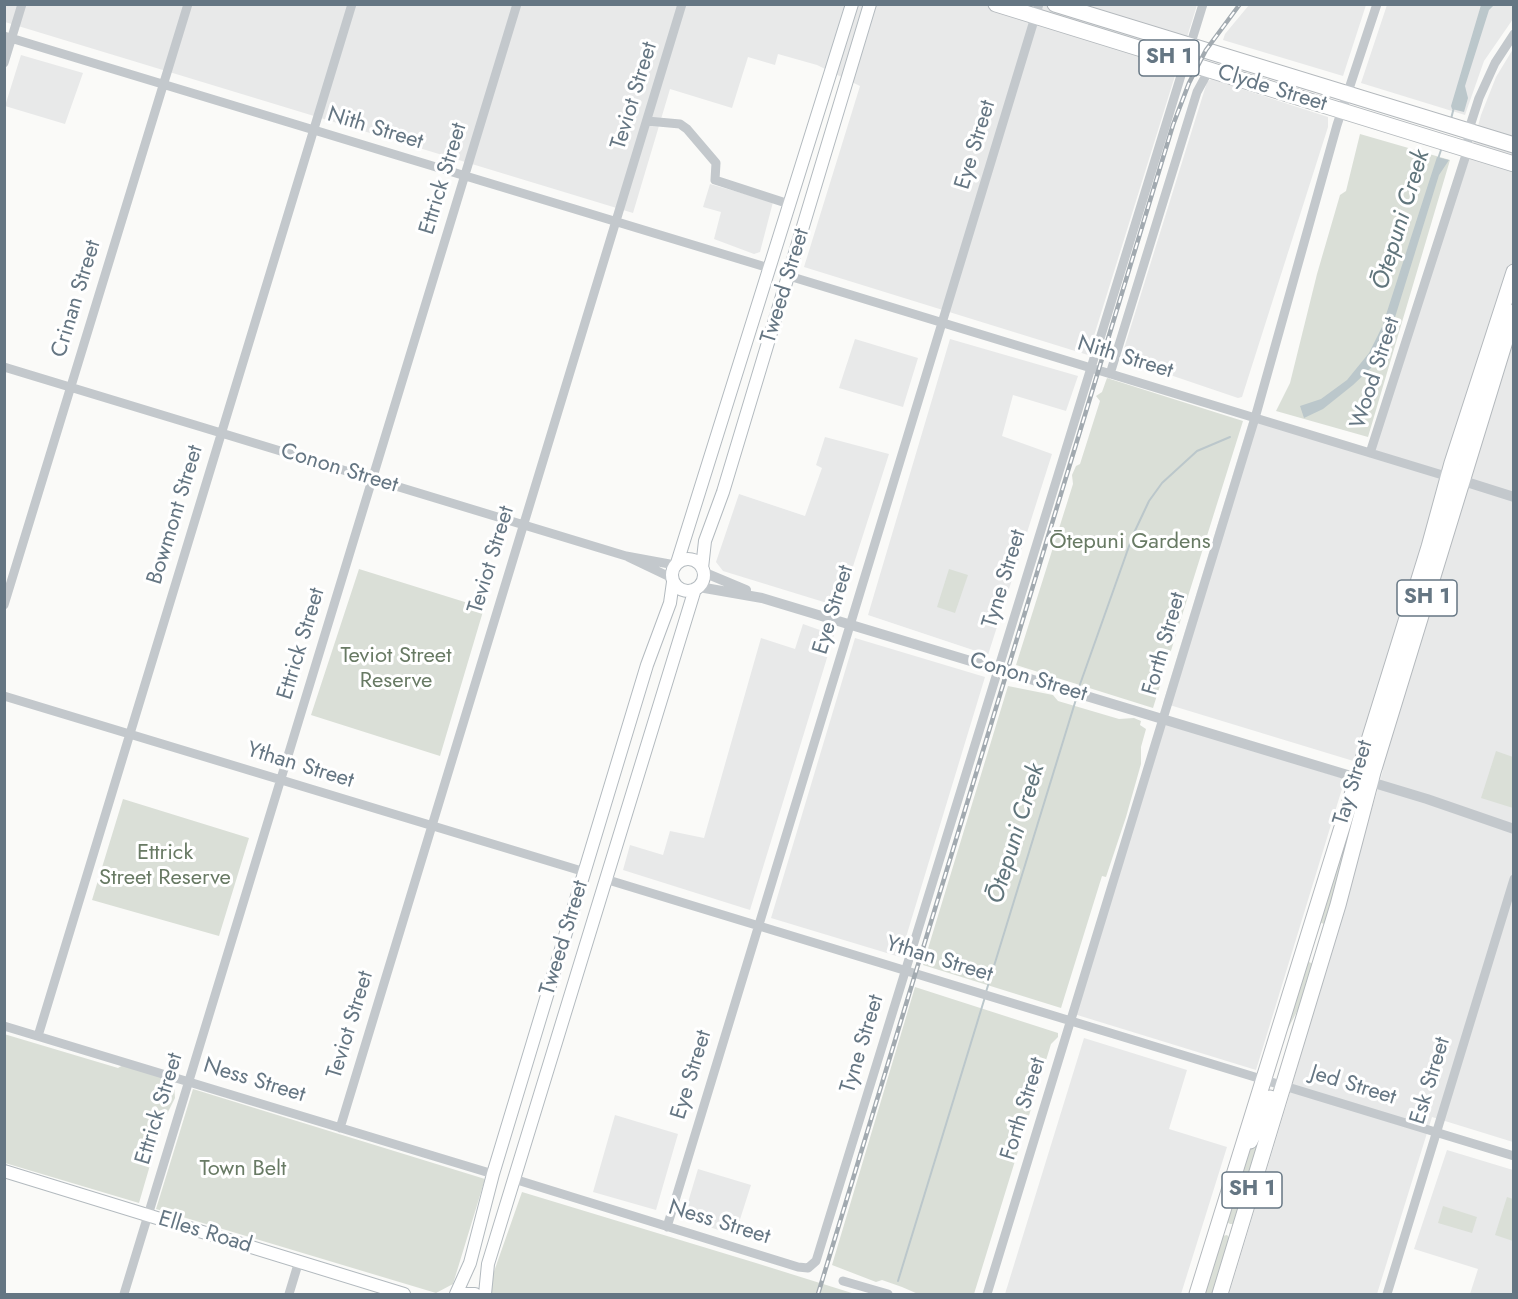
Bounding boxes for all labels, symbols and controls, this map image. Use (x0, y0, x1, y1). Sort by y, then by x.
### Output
street label: Teviot Street (606, 39, 664, 153)
road number: SH 1 (1139, 40, 1199, 76)
street label: Clyde Street (1214, 60, 1330, 118)
street label: Eye Street (950, 97, 1002, 193)
street label: Nith Street (324, 102, 426, 156)
street label: Ettrick Street (415, 120, 473, 238)
water label: Ōtepuni Creek (1367, 147, 1437, 293)
street label: Tweed Street (756, 225, 816, 347)
street label: Crinan Street (47, 237, 107, 361)
street label: Wood Street (1346, 314, 1406, 432)
street label: Nith Street (1074, 331, 1176, 385)
street label: Conon Street (277, 439, 401, 499)
street label: Bowmont Street (142, 442, 210, 588)
street label: Teviot Street (463, 503, 521, 617)
street label: Tyne Street (978, 527, 1032, 631)
park label: Ōtepuni Gardens (1049, 530, 1211, 556)
street label: Eye Street (808, 562, 860, 658)
road number: SH 1 (1397, 580, 1457, 616)
street label: Ettrick Street (273, 585, 331, 703)
street label: Forth Street (1138, 590, 1192, 698)
park label: Teviot Street Reserve (341, 644, 451, 696)
street label: Conon Street (966, 648, 1090, 708)
street label: Ythan Street (243, 737, 357, 795)
street label: Tay Street (1329, 737, 1379, 829)
water label: Ōtepuni Creek (982, 761, 1052, 907)
park label: Ettrick Street Reserve (99, 841, 231, 892)
street label: Tweed Street (535, 877, 595, 999)
street label: Ythan Street (882, 931, 996, 989)
street label: Teviot Street (322, 968, 380, 1082)
street label: Tyne Street (836, 992, 890, 1096)
street label: Eye Street (666, 1027, 718, 1123)
street label: Esk Street (1405, 1034, 1457, 1128)
street label: Ettrick Street (131, 1050, 189, 1168)
street label: Ness Street (200, 1053, 308, 1109)
street label: Forth Street (996, 1055, 1052, 1163)
street label: Jed Street (1307, 1060, 1399, 1112)
park label: Town Belt (200, 1157, 286, 1183)
road number: SH 1 (1222, 1172, 1282, 1208)
street label: Ness Street (665, 1195, 773, 1251)
street label: Elles Road (155, 1206, 255, 1260)

